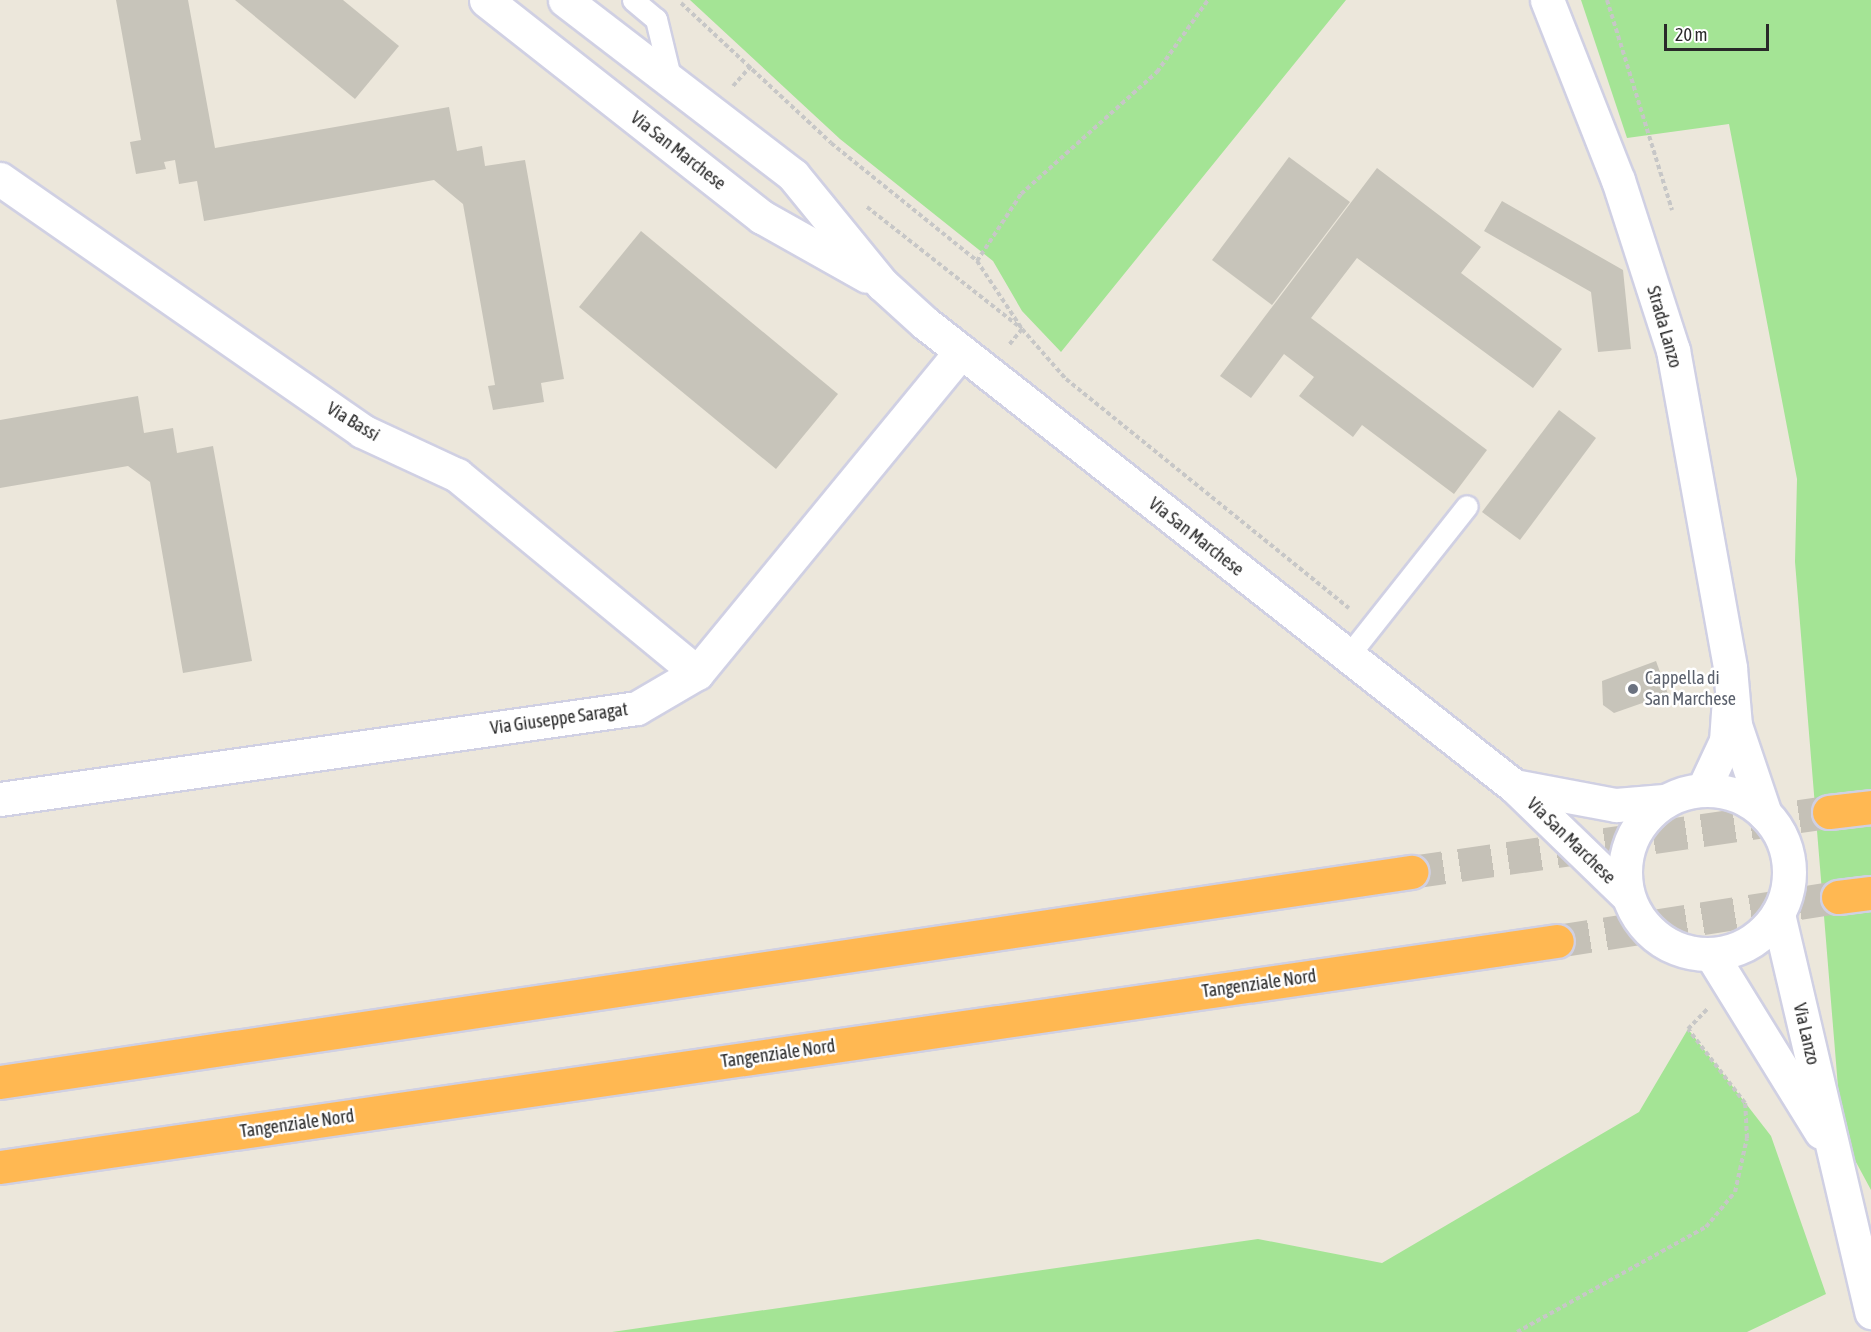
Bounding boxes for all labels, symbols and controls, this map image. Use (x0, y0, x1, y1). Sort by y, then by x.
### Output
scale bar (1667, 12, 1772, 50)
text: 20 m (1675, 24, 1707, 45)
street label: Via San Marchese (626, 107, 730, 195)
street label: Strada Lanzo (1642, 284, 1686, 370)
street label: Via Bassi (323, 398, 383, 446)
street label: Via San Marchese (1144, 493, 1248, 581)
place label: Cappella di San Marchese (1645, 668, 1736, 710)
marker: Cappella di San Marchese (1626, 682, 1640, 696)
street label: Via Giuseppe Saragat (489, 699, 629, 739)
street label: Via San Marchese (1522, 793, 1620, 889)
street label: Tangenziale Nord (1200, 965, 1318, 1003)
street label: Via Lanzo (1788, 1001, 1824, 1067)
street label: Tangenziale Nord (719, 1035, 837, 1073)
street label: Tangenziale Nord (238, 1105, 356, 1143)

